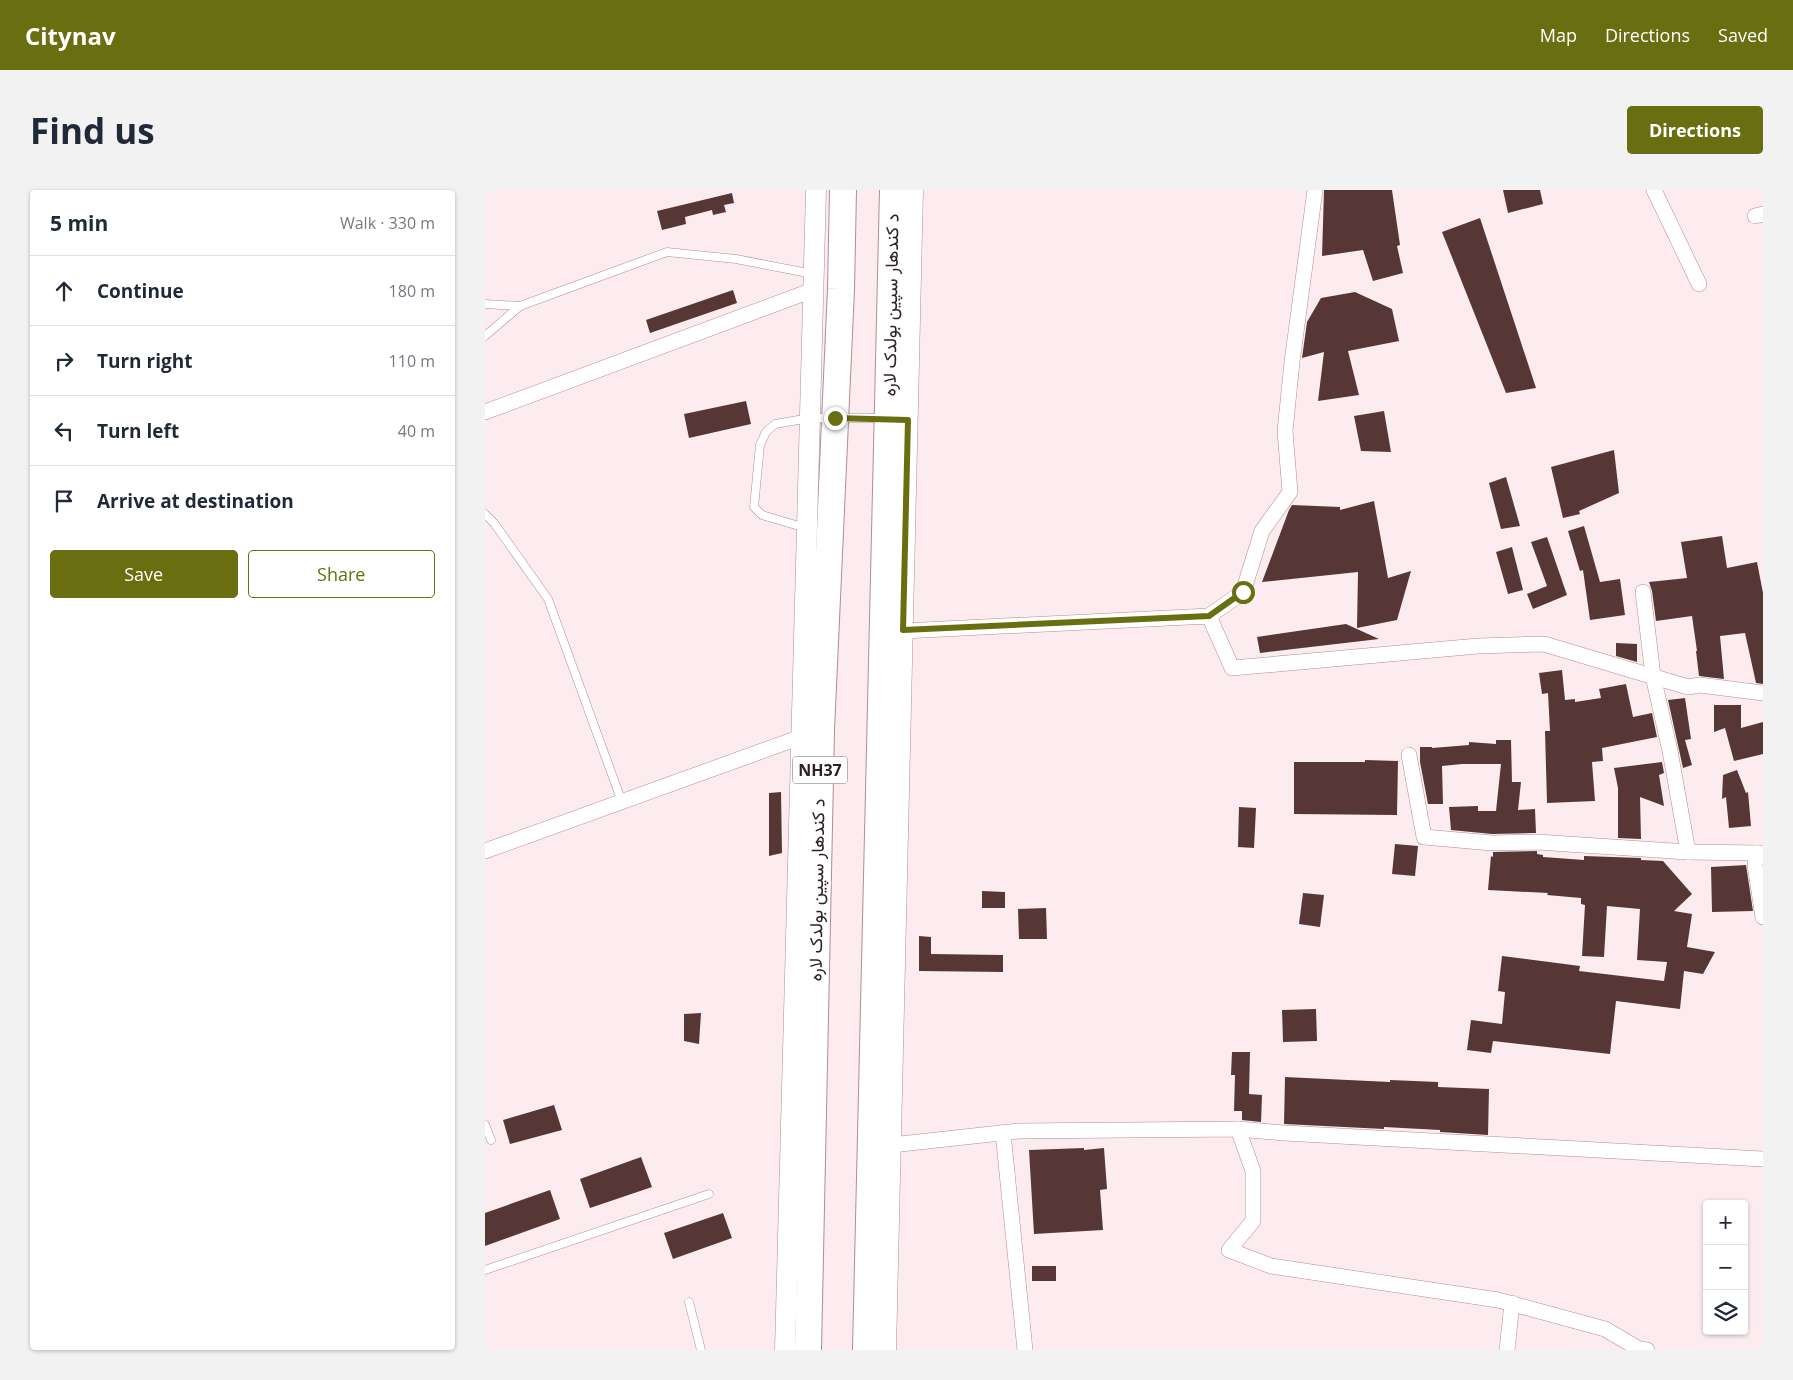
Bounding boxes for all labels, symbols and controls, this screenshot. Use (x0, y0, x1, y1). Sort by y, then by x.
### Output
text: Citynav (25, 19, 116, 52)
text: Map (1540, 23, 1577, 47)
text: Directions (1605, 23, 1690, 47)
text: Saved (1718, 23, 1768, 47)
button: Directions (1627, 106, 1763, 154)
text: Find us (30, 107, 155, 154)
text: 5 min (50, 209, 108, 237)
text: Walk · 330 m (340, 212, 435, 234)
street label: د کندهار سپین بولدک لاره (876, 213, 905, 397)
icon: ahead (50, 277, 78, 305)
text: Continue (97, 278, 184, 304)
text: 180 m (389, 280, 435, 302)
icon: right (50, 347, 78, 375)
text: Turn right (97, 348, 192, 374)
text: 110 m (389, 350, 435, 372)
route end (824, 407, 847, 430)
icon: left (50, 417, 78, 445)
text: Turn left (97, 418, 179, 444)
text: 40 m (398, 420, 435, 442)
icon: arrive (50, 487, 78, 515)
text: Arrive at destination (97, 488, 294, 514)
button: Save (50, 550, 238, 598)
button: Share (248, 550, 435, 598)
route start (1232, 581, 1255, 604)
road number: NH37 (793, 756, 847, 784)
street label: د کندهار سپین بولدک لاره (802, 798, 831, 982)
map controls (1703, 1200, 1748, 1335)
button: + (1703, 1200, 1748, 1245)
button: − (1703, 1245, 1748, 1290)
button: layers (1703, 1290, 1748, 1335)

